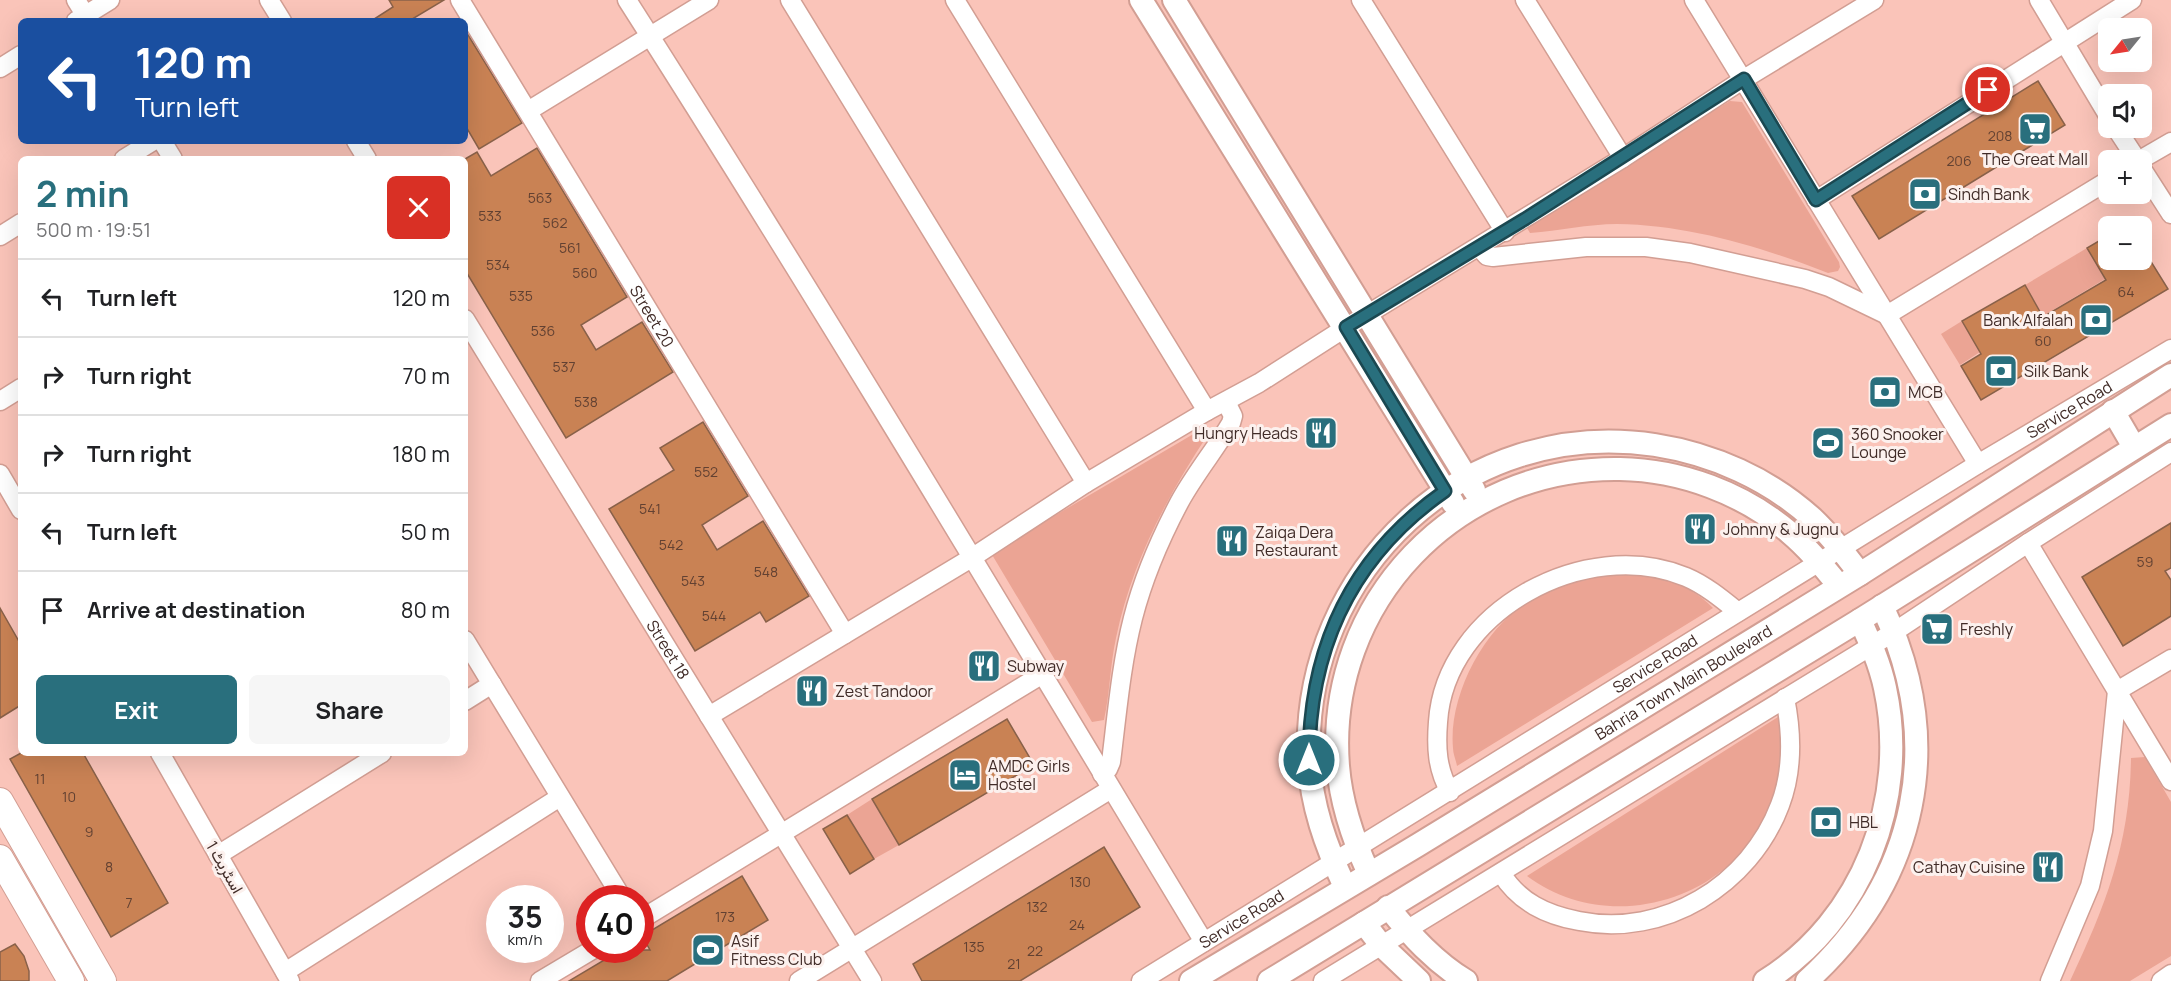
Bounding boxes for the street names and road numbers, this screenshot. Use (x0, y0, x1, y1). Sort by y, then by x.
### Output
street label: Street 20 (625, 281, 679, 352)
street label: Service Road (2022, 376, 2116, 444)
street label: Street 18 (642, 616, 695, 683)
street label: Bahria Town Main Boulevard (1591, 619, 1776, 745)
street label: Service Road (1608, 629, 1702, 698)
street label: اسٹریٹ 1 (201, 837, 249, 897)
street label: Service Road (1195, 884, 1288, 954)

